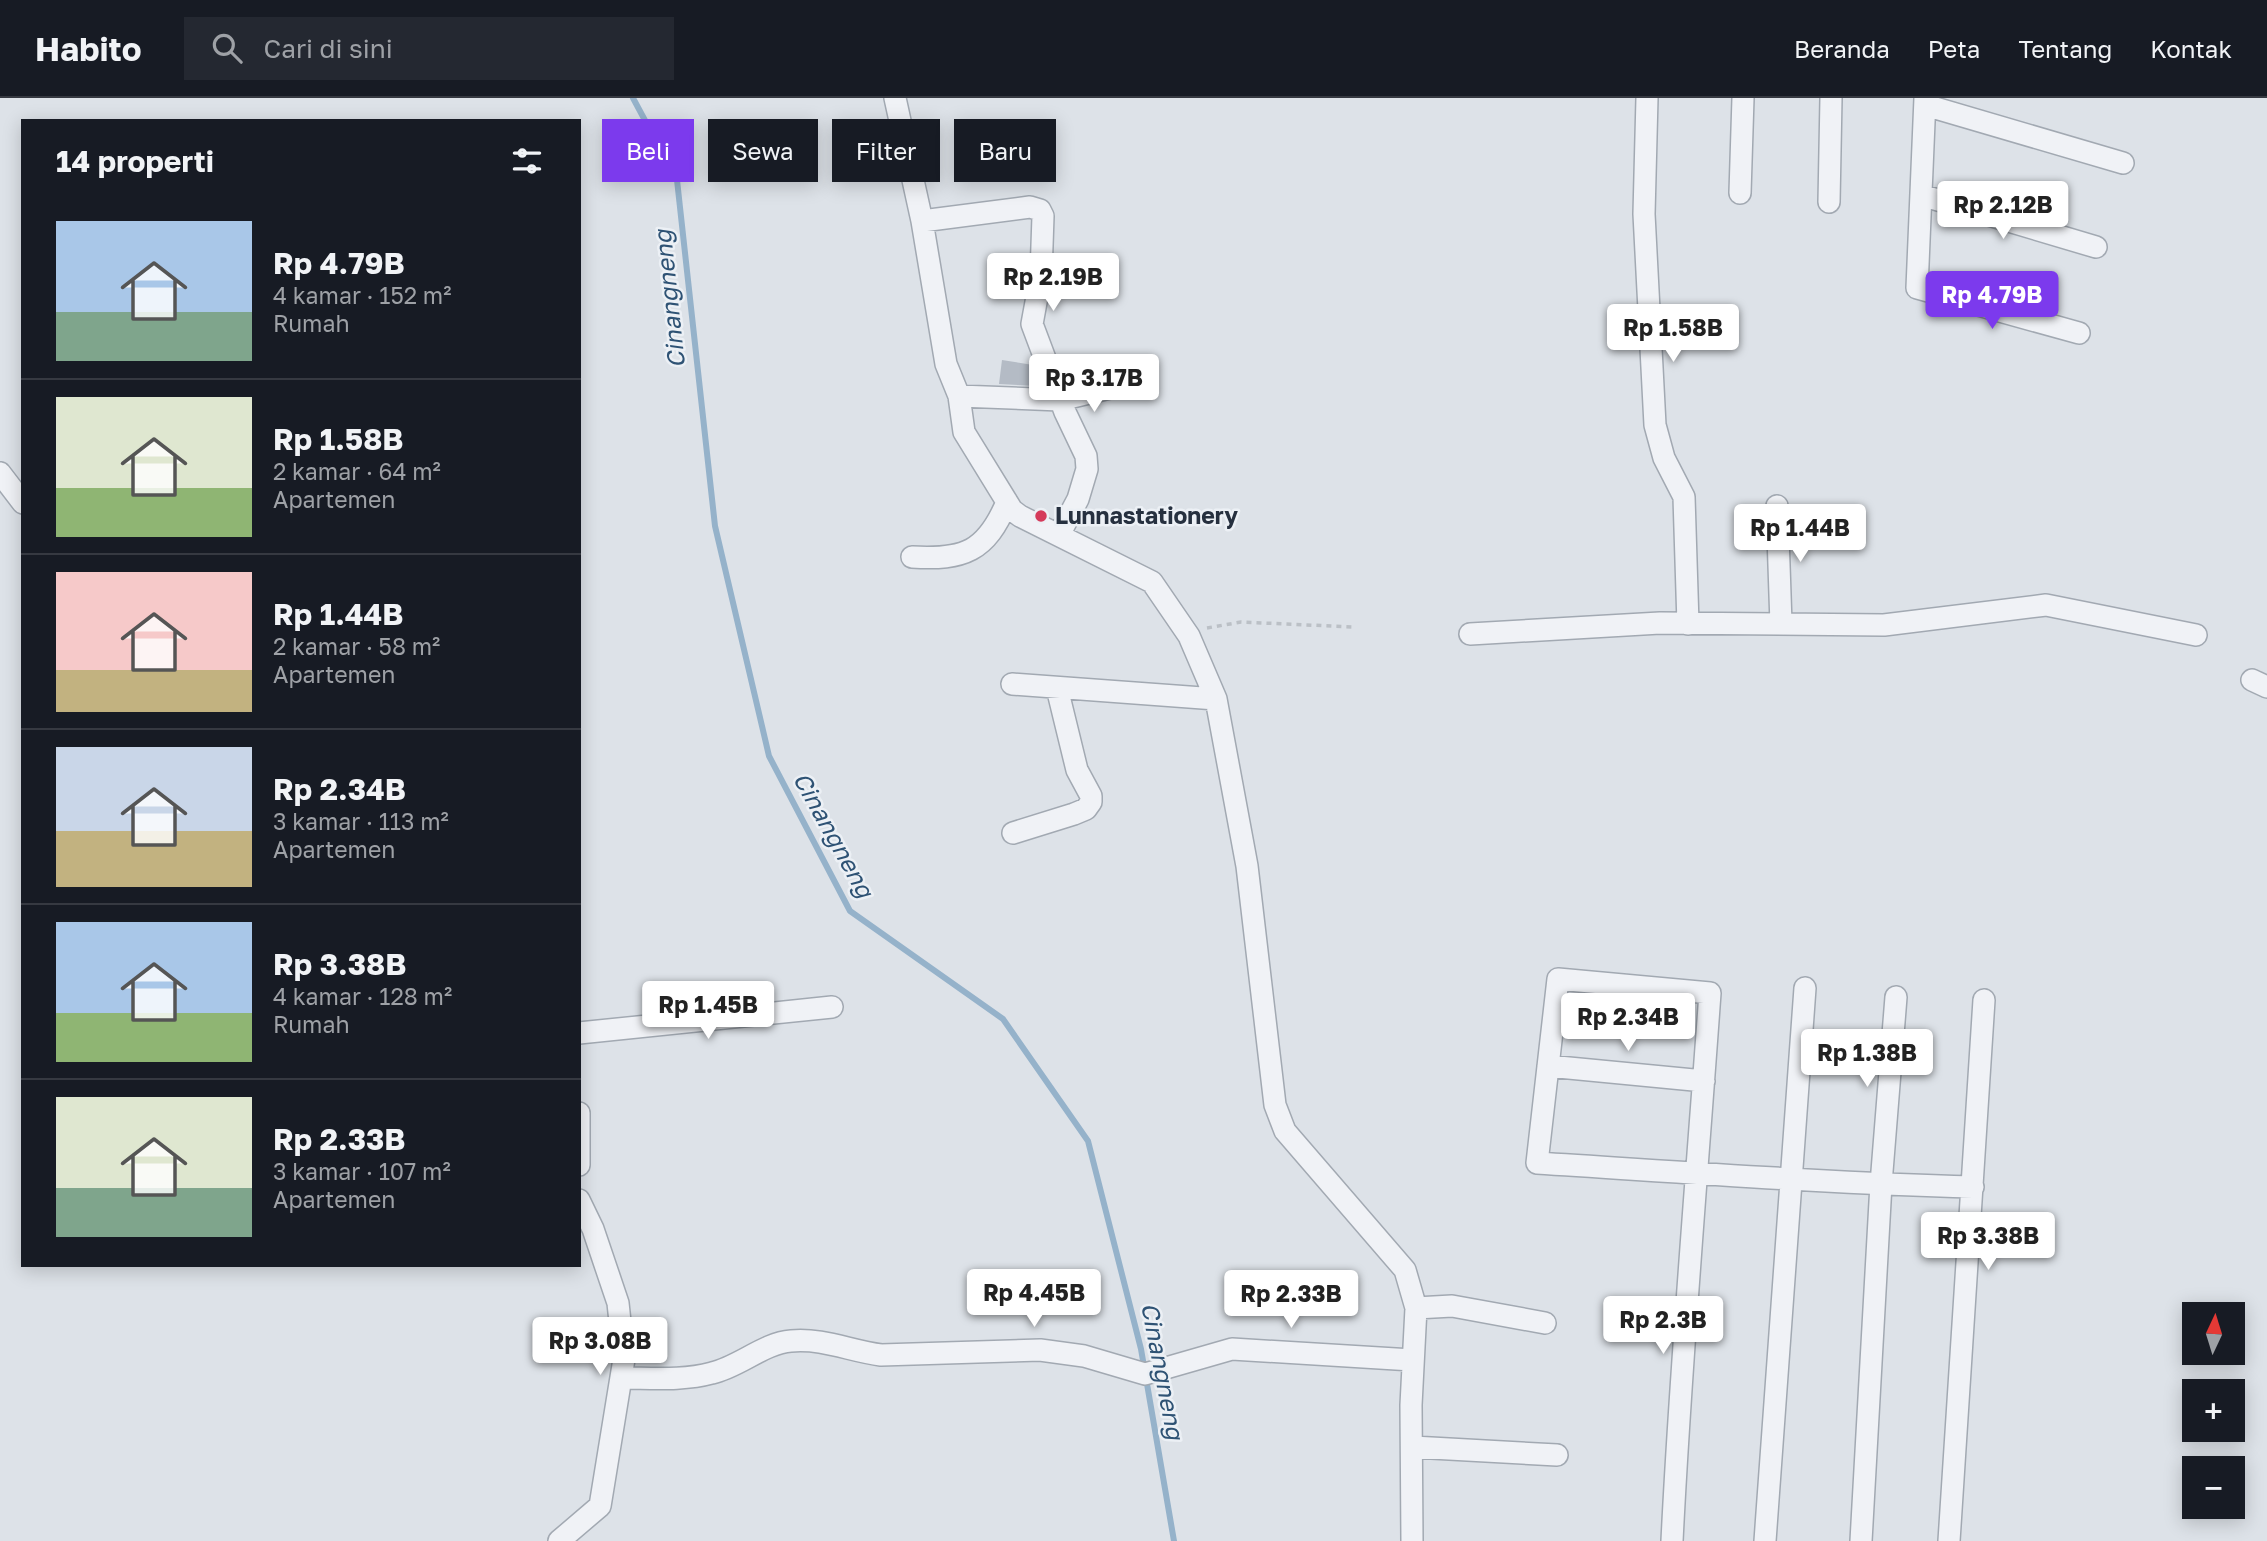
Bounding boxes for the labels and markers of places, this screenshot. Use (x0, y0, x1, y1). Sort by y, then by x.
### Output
pin: Rp 2.12B (1931, 181, 2075, 241)
pin: Rp 2.19B (981, 254, 1125, 313)
pin: Rp 4.79B (1920, 272, 2064, 331)
pin: Rp 1.58B (1601, 304, 1745, 364)
pin: Rp 3.17B (1022, 354, 1166, 414)
place label: Lunnastationery (1055, 501, 1238, 529)
pin: Rp 1.44B (1728, 504, 1872, 564)
marker: Lunnastationery (1033, 508, 1049, 524)
pin: Rp 1.45B (636, 982, 780, 1041)
pin: Rp 2.34B (1556, 993, 1700, 1053)
pin: Rp 1.38B (1795, 1030, 1939, 1089)
pin: Rp 3.38B (1916, 1212, 2060, 1272)
pin: Rp 4.45B (962, 1270, 1106, 1329)
pin: Rp 2.33B (1219, 1270, 1363, 1330)
pin: Rp 2.3B (1598, 1296, 1728, 1356)
pin: Rp 3.08B (528, 1318, 672, 1377)

